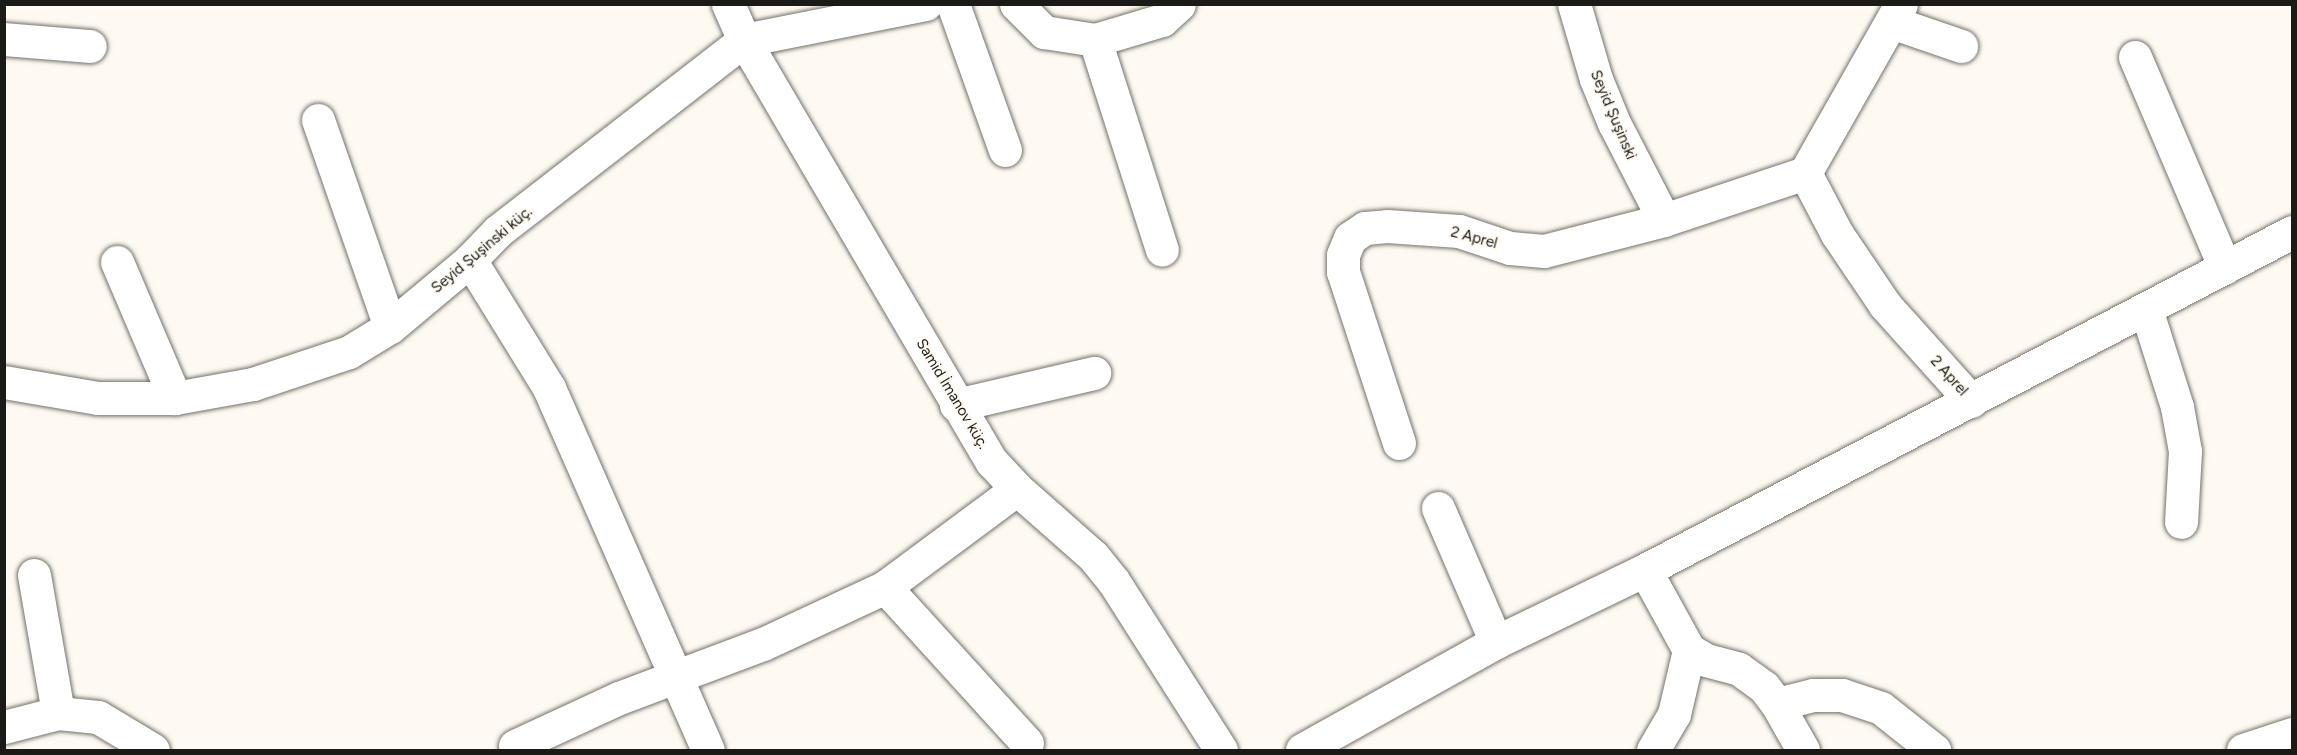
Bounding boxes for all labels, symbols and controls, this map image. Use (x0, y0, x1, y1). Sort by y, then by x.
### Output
street label: Seyid Şuşinski (1586, 68, 1640, 162)
street label: Seyid Şuşinski küç. (428, 203, 536, 297)
street label: 2 Aprel (1449, 223, 1499, 253)
street label: Samid İmanov küç. (912, 336, 992, 452)
street label: 2 Aprel (1926, 352, 1972, 400)

